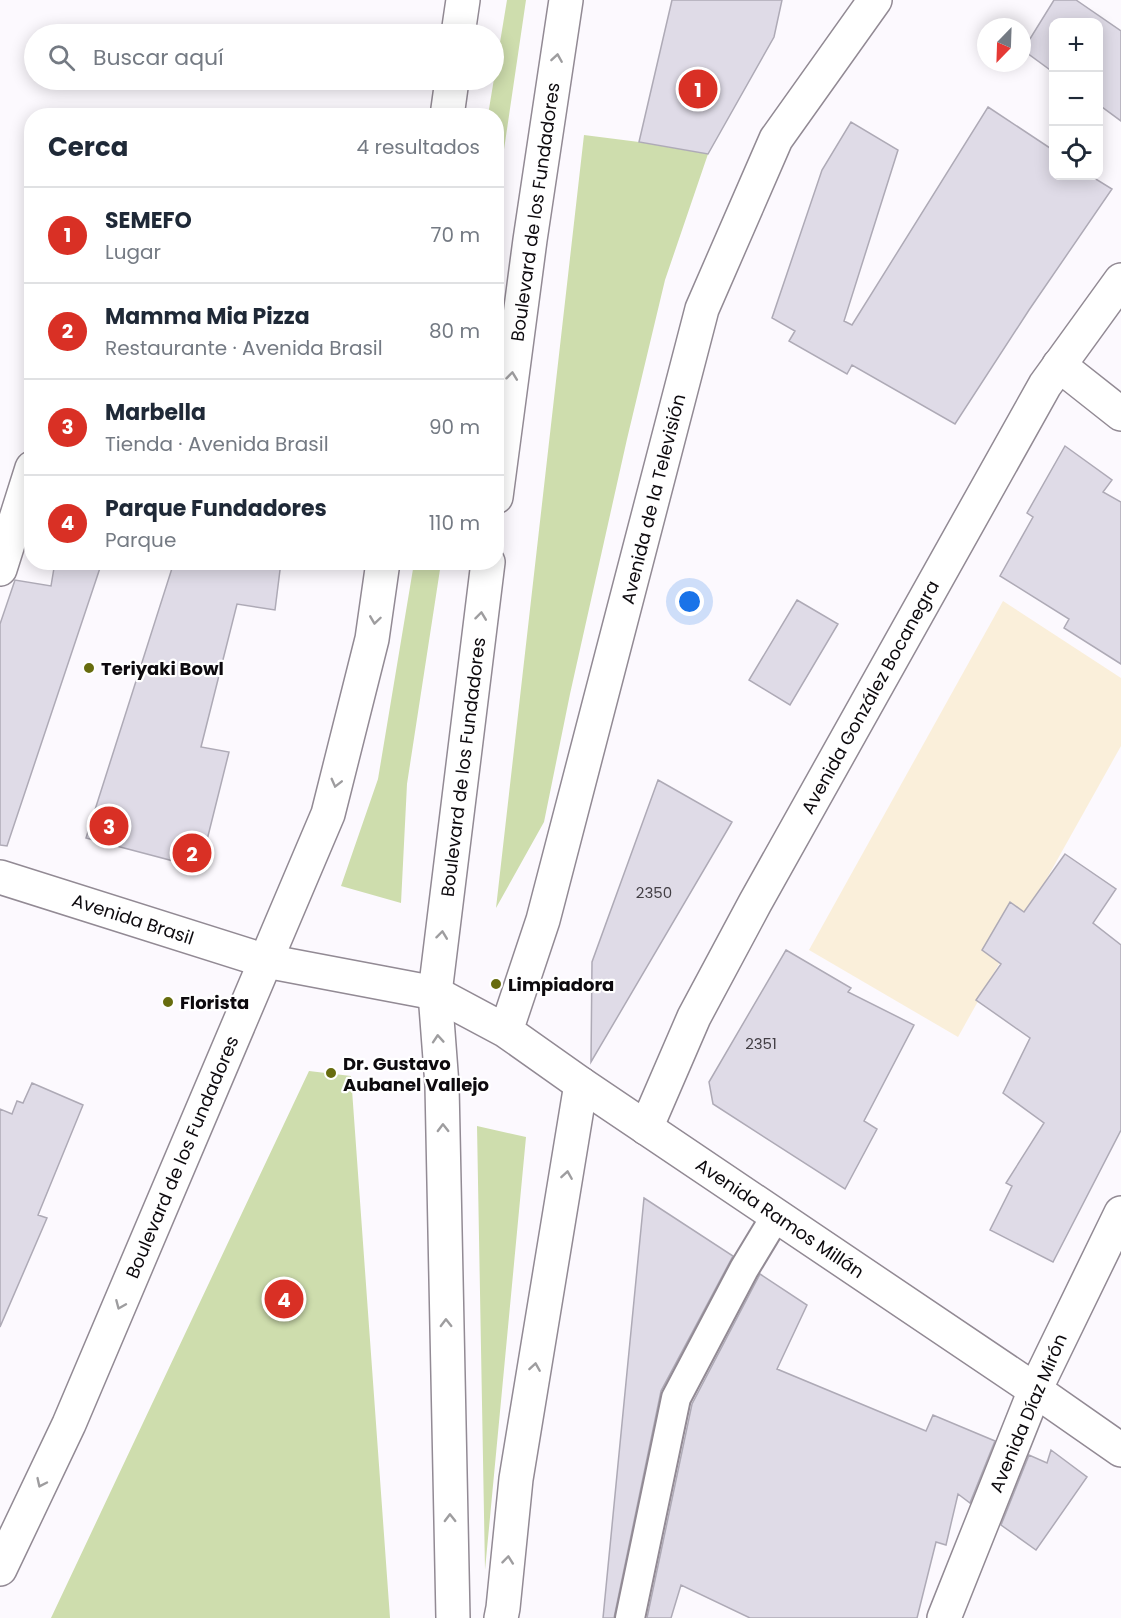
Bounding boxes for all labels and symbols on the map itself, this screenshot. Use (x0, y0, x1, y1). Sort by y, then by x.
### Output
north arrow (977, 18, 1031, 72)
one-way arrow (551, 54, 563, 63)
pin: 1 (678, 66, 718, 112)
street label: Boulevard de los Fundadores (504, 81, 566, 343)
one-way arrow (506, 371, 518, 381)
street label: Avenida de la Televisión (615, 391, 691, 607)
street label: Avenida González Bocanegra (795, 576, 945, 818)
your location (675, 587, 704, 616)
one-way arrow (474, 611, 487, 621)
one-way arrow (369, 616, 381, 625)
street label: Boulevard de los Fundadores (435, 636, 491, 898)
place label: Teriyaki Bowl (101, 656, 224, 681)
marker: Teriyaki Bowl (82, 661, 96, 675)
one-way arrow (331, 777, 343, 787)
pin: 3 (90, 804, 128, 848)
pin: 2 (172, 830, 212, 876)
house number: 2350 (636, 882, 672, 903)
street label: Avenida Brasil (69, 888, 197, 950)
one-way arrow (435, 930, 448, 939)
place label: Limpiadora (508, 972, 614, 997)
marker: Limpiadora (489, 977, 503, 991)
place label: Florista (180, 990, 249, 1015)
marker: Florista (161, 995, 175, 1009)
street label: Boulevard de los Fundadores (119, 1032, 245, 1282)
house number: 2351 (745, 1033, 777, 1054)
one-way arrow (432, 1034, 445, 1043)
place label: Dr. Gustavo Aubanel Vallejo (343, 1051, 489, 1097)
marker: Dr. Gustavo Aubanel Vallejo (324, 1066, 338, 1080)
one-way arrow (436, 1123, 449, 1132)
street label: Avenida Ramos Millán (691, 1152, 869, 1284)
one-way arrow (560, 1170, 573, 1180)
pin: 4 (264, 1276, 304, 1322)
one-way arrow (115, 1298, 127, 1309)
one-way arrow (440, 1318, 453, 1327)
street label: Avenida Díaz Mirón (983, 1330, 1073, 1496)
one-way arrow (528, 1362, 541, 1372)
one-way arrow (36, 1477, 48, 1488)
one-way arrow (444, 1513, 456, 1522)
one-way arrow (501, 1556, 514, 1565)

